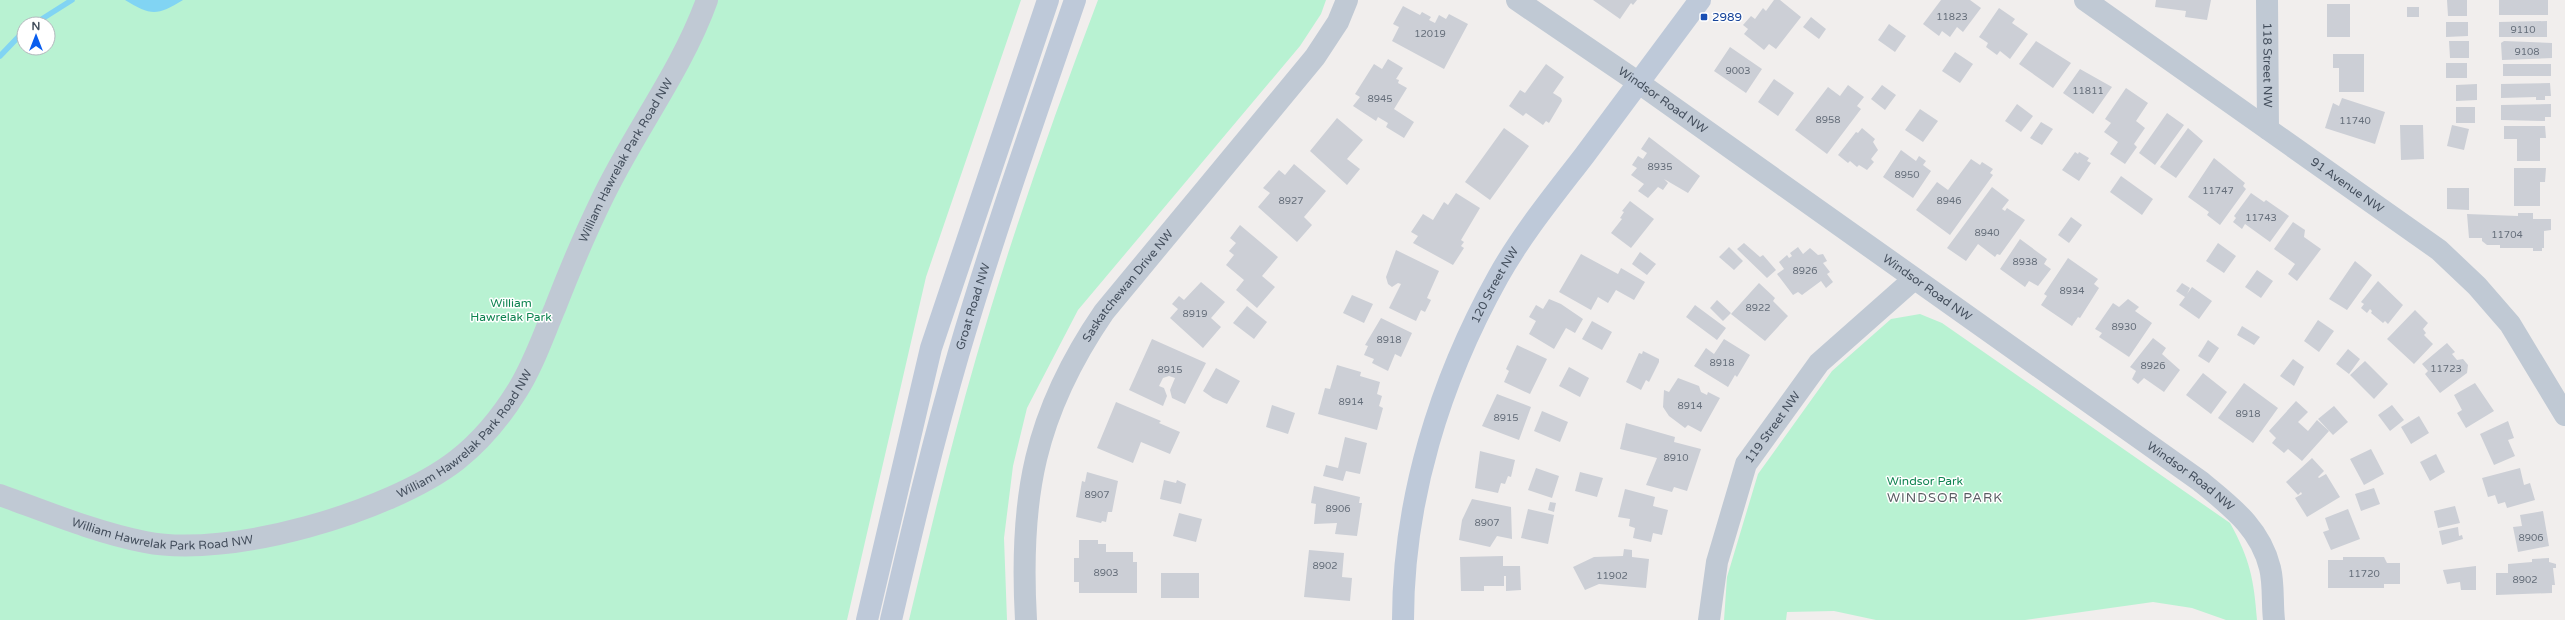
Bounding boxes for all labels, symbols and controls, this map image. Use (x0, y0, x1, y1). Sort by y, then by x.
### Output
place label: 2989 (1712, 10, 1742, 24)
house number: 11823 (1936, 11, 1968, 23)
marker: 2989 (1699, 12, 1709, 22)
north arrow (16, 16, 56, 56)
text: N (32, 20, 40, 33)
street label: 118 Street NW (2260, 22, 2275, 108)
house number: 9110 (2510, 24, 2536, 36)
house number: 12019 (1414, 28, 1446, 40)
house number: 9108 (2514, 46, 2540, 58)
street label: Windsor Road NW (1616, 64, 1710, 136)
house number: 9003 (1725, 65, 1751, 77)
street label: William Hawrelak Park Road NW (576, 76, 676, 245)
house number: 11811 (2072, 85, 2104, 97)
house number: 8945 (1367, 93, 1393, 105)
house number: 8958 (1815, 114, 1841, 126)
house number: 11740 (2339, 115, 2371, 127)
street label: 91 Avenue NW (2308, 155, 2386, 216)
house number: 8935 (1647, 161, 1673, 173)
house number: 8950 (1894, 169, 1920, 181)
house number: 11747 (2202, 185, 2234, 197)
house number: 8927 (1278, 195, 1304, 207)
house number: 8946 (1936, 195, 1962, 207)
house number: 11743 (2245, 212, 2277, 224)
street label: Saskatchewan Drive NW (1079, 227, 1176, 345)
house number: 8940 (1974, 227, 2000, 239)
house number: 11704 (2491, 229, 2523, 241)
street label: 120 Street NW (1468, 244, 1521, 326)
street label: Windsor Road NW (1880, 251, 1974, 324)
house number: 8938 (2012, 256, 2038, 268)
street label: Groat Road NW (953, 261, 993, 352)
house number: 8926 (1792, 265, 1818, 277)
house number: 8934 (2059, 285, 2085, 297)
park label: William Hawrelak Park (470, 296, 552, 324)
house number: 8922 (1745, 302, 1771, 314)
house number: 8919 (1182, 308, 1208, 320)
house number: 8930 (2111, 321, 2137, 333)
house number: 8918 (1376, 334, 1402, 346)
house number: 8918 (1709, 357, 1735, 369)
house number: 8926 (2140, 360, 2166, 372)
house number: 11723 (2430, 363, 2462, 375)
house number: 8915 (1157, 364, 1183, 376)
street label: William Hawrelak Park Road NW (395, 367, 535, 501)
street label: 119 Street NW (1742, 389, 1803, 466)
house number: 8914 (1338, 396, 1364, 408)
house number: 8914 (1677, 400, 1703, 412)
house number: 8918 (2235, 408, 2261, 420)
house number: 8915 (1493, 412, 1519, 424)
street label: Windsor Road NW (2144, 439, 2237, 514)
house number: 8910 (1663, 452, 1689, 464)
park label: Windsor Park (1887, 474, 1964, 488)
house number: 8907 (1084, 489, 1110, 501)
district label: WINDSOR PARK (1887, 490, 2003, 506)
house number: 8906 (1325, 503, 1351, 515)
street label: William Hawrelak Park Road NW (70, 515, 254, 553)
house number: 8907 (1474, 517, 1500, 529)
house number: 8906 (2518, 532, 2544, 544)
house number: 8902 (1312, 560, 1338, 572)
house number: 8903 (1093, 567, 1119, 579)
house number: 11720 (2348, 568, 2380, 580)
house number: 11902 (1596, 570, 1628, 582)
house number: 8902 (2512, 574, 2538, 586)

